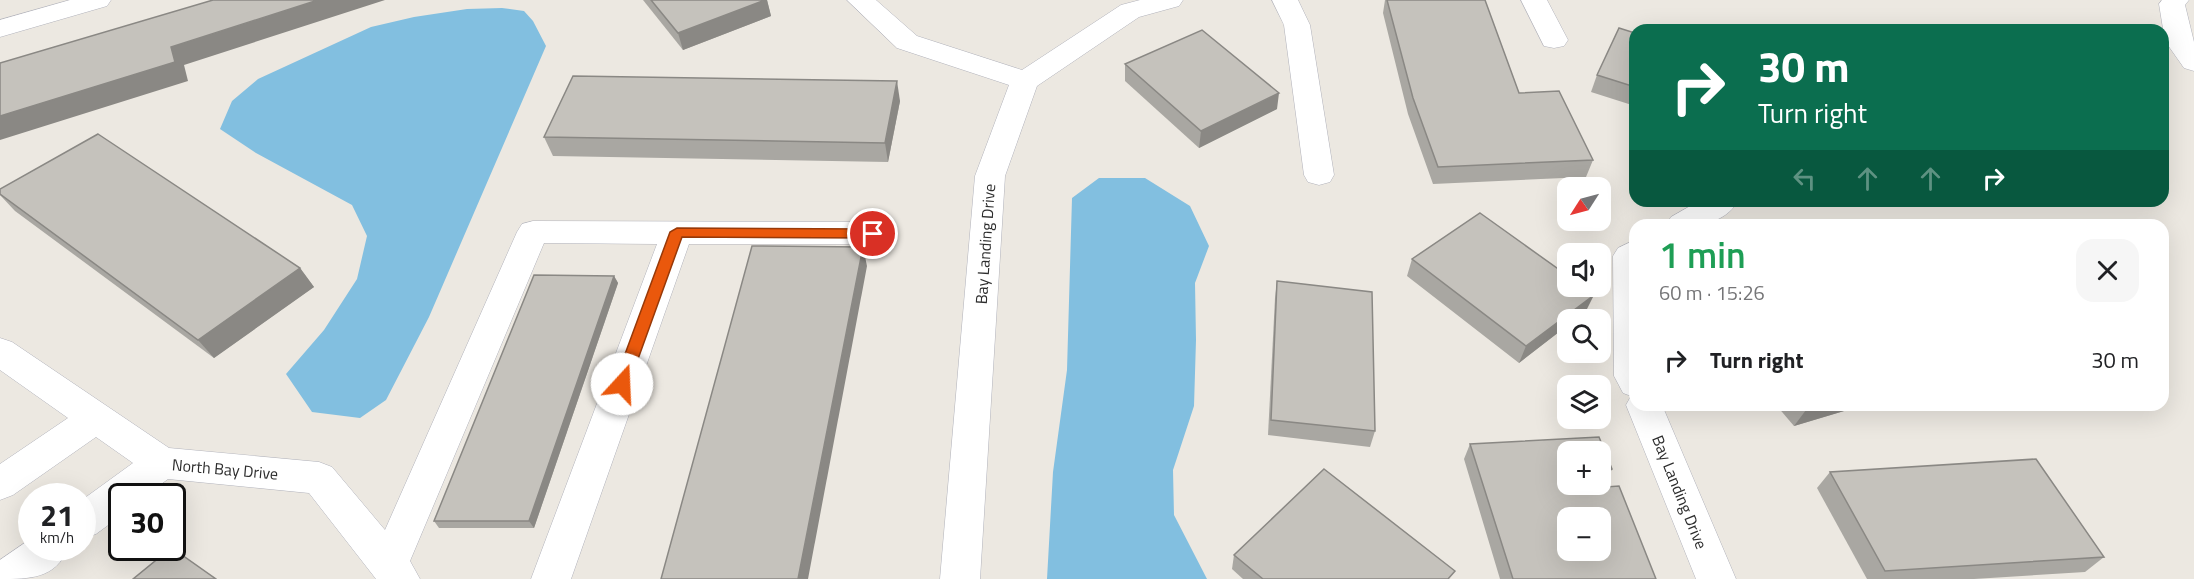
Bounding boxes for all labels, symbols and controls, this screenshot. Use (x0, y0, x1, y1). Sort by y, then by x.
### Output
text: 30 m (1758, 34, 1850, 98)
icon: right (1659, 48, 1737, 126)
text: Turn right (1758, 92, 1867, 133)
icon: left (1788, 162, 1821, 195)
icon: ahead (1851, 162, 1884, 195)
icon: ahead (1914, 162, 1947, 195)
icon: right (1977, 162, 2010, 195)
north arrow (1557, 177, 1611, 231)
map controls (1557, 177, 1611, 561)
street label: Bay Landing Drive (969, 183, 1001, 305)
pin (847, 208, 898, 259)
icon: arrive (856, 217, 889, 250)
text: 1 min (1659, 227, 1746, 282)
button: close (2076, 239, 2139, 302)
button: sound (1557, 243, 1611, 297)
text: 60 m · 15:26 (1659, 277, 1765, 308)
button: search (1557, 309, 1611, 363)
text: Turn right (1710, 343, 1804, 377)
text: 30 m (2091, 343, 2139, 377)
icon: right (1659, 344, 1692, 377)
position arrow (590, 352, 654, 416)
button: layers (1557, 375, 1611, 429)
street label: Bay Landing Drive (1646, 432, 1714, 552)
button: + (1557, 441, 1611, 495)
street label: North Bay Drive (171, 452, 279, 486)
speed limit sign: 30 (108, 483, 186, 561)
text: 21 (40, 492, 74, 538)
button: − (1557, 507, 1611, 561)
text: km/h (40, 526, 74, 549)

